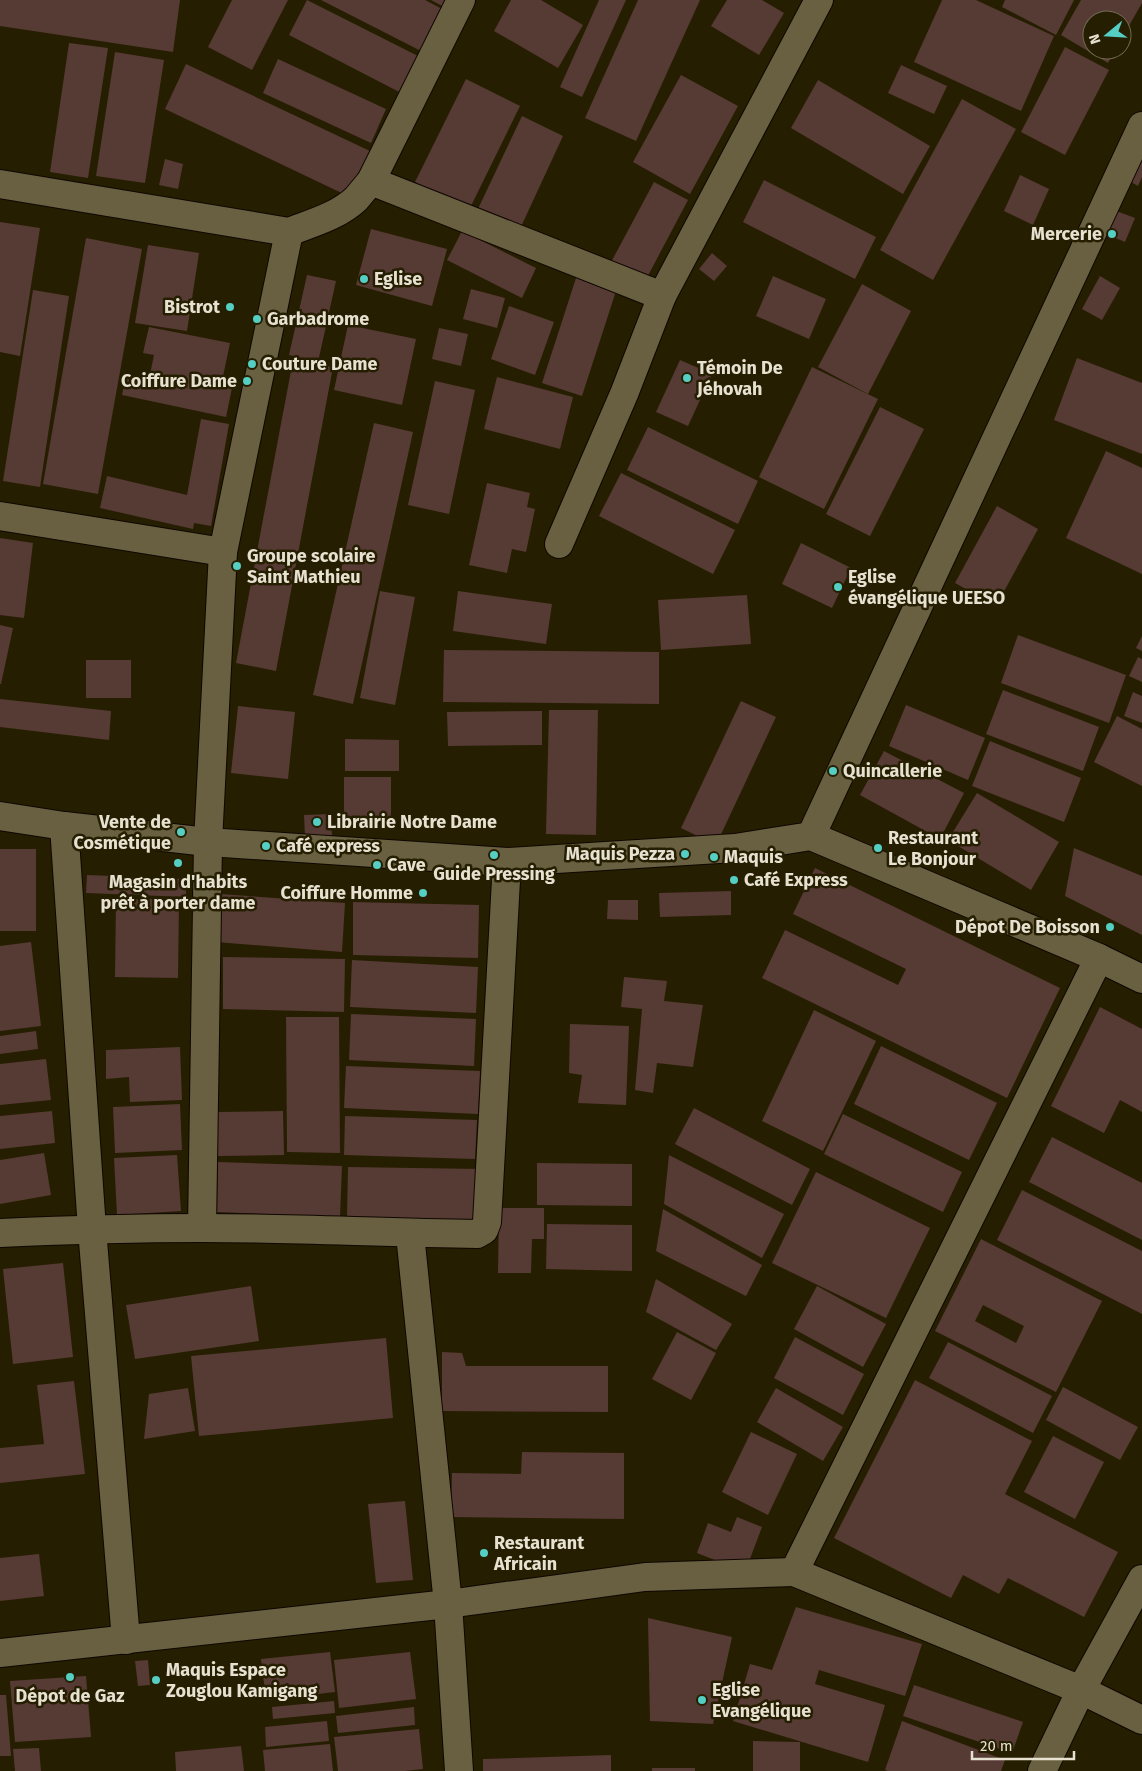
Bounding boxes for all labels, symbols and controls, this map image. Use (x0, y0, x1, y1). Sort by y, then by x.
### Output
north arrow (1082, 10, 1132, 60)
text: N (1086, 32, 1105, 46)
place label: Mercerie (1031, 223, 1102, 245)
marker: Mercerie (1106, 228, 1118, 240)
place label: Eglise (374, 268, 422, 290)
marker: Eglise (358, 273, 370, 285)
place label: Bistrot (164, 296, 221, 318)
marker: Bistrot (224, 301, 236, 313)
place label: Garbadrome (267, 308, 369, 330)
marker: Garbadrome (251, 313, 263, 325)
place label: Couture Dame (262, 353, 378, 375)
place label: Témoin De Jéhovah (696, 357, 783, 400)
marker: Couture Dame (246, 358, 258, 370)
place label: Coiffure Dame (121, 370, 237, 392)
marker: Témoin De Jéhovah (681, 372, 693, 384)
marker: Coiffure Dame (241, 375, 253, 387)
place label: Groupe scolaire Saint Mathieu (247, 545, 375, 588)
marker: Groupe scolaire Saint Mathieu (231, 560, 243, 572)
place label: Eglise évangélique UEESO (848, 566, 1005, 609)
marker: Eglise évangélique UEESO (832, 581, 844, 593)
place label: Quincallerie (843, 760, 942, 782)
marker: Quincallerie (827, 765, 839, 777)
place label: Vente de Cosmétique (74, 811, 171, 854)
place label: Librairie Notre Dame (327, 811, 497, 833)
marker: Librairie Notre Dame (311, 816, 323, 828)
marker: Vente de Cosmétique (175, 826, 187, 838)
place label: Restaurant Le Bonjour (888, 827, 979, 870)
place label: Café express (276, 835, 380, 857)
marker: Café express (260, 840, 272, 852)
marker: Restaurant Le Bonjour (872, 842, 884, 854)
place label: Maquis Pezza (566, 843, 675, 865)
place label: Maquis (724, 846, 783, 868)
marker: Maquis Pezza (679, 848, 691, 860)
marker: Guide Pressing (488, 849, 500, 861)
marker: Maquis (708, 851, 720, 863)
place label: Cave (387, 854, 426, 876)
marker: Magasin d'habits prêt à porter dame (172, 857, 184, 869)
marker: Cave (371, 859, 383, 871)
place label: Guide Pressing (433, 863, 555, 885)
place label: Café Express (744, 869, 848, 891)
place label: Magasin d'habits prêt à porter dame (100, 871, 256, 914)
marker: Café Express (728, 874, 740, 886)
place label: Coiffure Homme (281, 882, 413, 904)
marker: Coiffure Homme (417, 887, 429, 899)
place label: Dépot De Boisson (955, 916, 1100, 938)
marker: Dépot De Boisson (1104, 921, 1116, 933)
place label: Restaurant Africain (493, 1532, 585, 1575)
marker: Restaurant Africain (478, 1547, 490, 1559)
place label: Maquis Espace Zouglou Kamigang (166, 1659, 318, 1702)
marker: Dépot de Gaz (64, 1671, 76, 1683)
marker: Maquis Espace Zouglou Kamigang (150, 1674, 162, 1686)
place label: Eglise Evangélique (712, 1679, 811, 1722)
place label: Dépot de Gaz (16, 1685, 124, 1707)
marker: Eglise Evangélique (696, 1694, 708, 1706)
scale bar (972, 1728, 1074, 1760)
text: 20 m (980, 1737, 1013, 1755)

